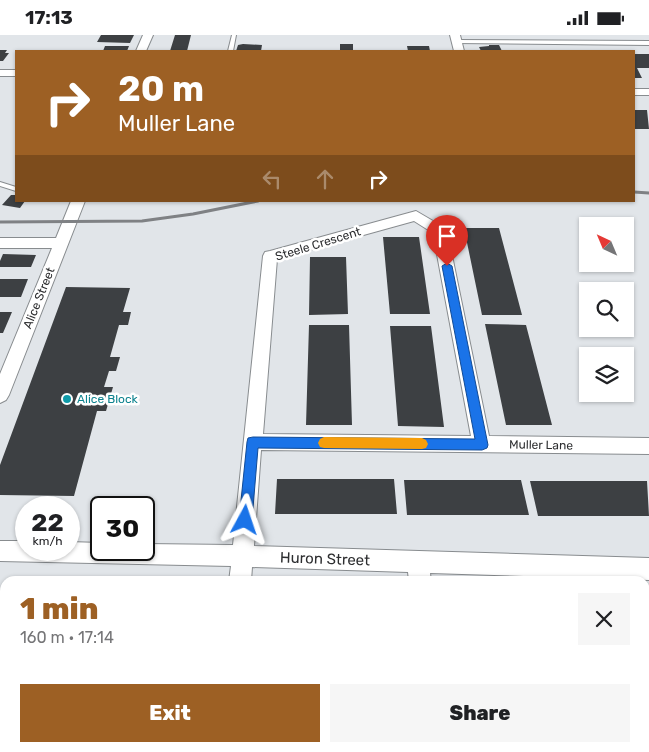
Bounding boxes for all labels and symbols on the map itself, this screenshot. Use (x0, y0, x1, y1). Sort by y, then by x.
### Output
pin (426, 215, 468, 266)
north arrow (579, 217, 634, 273)
street label: Steele Crescent (274, 224, 363, 264)
street label: Alice Street (20, 265, 58, 331)
place label: Alice Block (77, 392, 139, 406)
marker: Alice Block (61, 393, 73, 405)
street label: Muller Lane (509, 437, 573, 453)
position arrow (218, 493, 270, 545)
speed limit sign: 30 (90, 496, 155, 561)
street label: Huron Street (280, 548, 370, 570)

